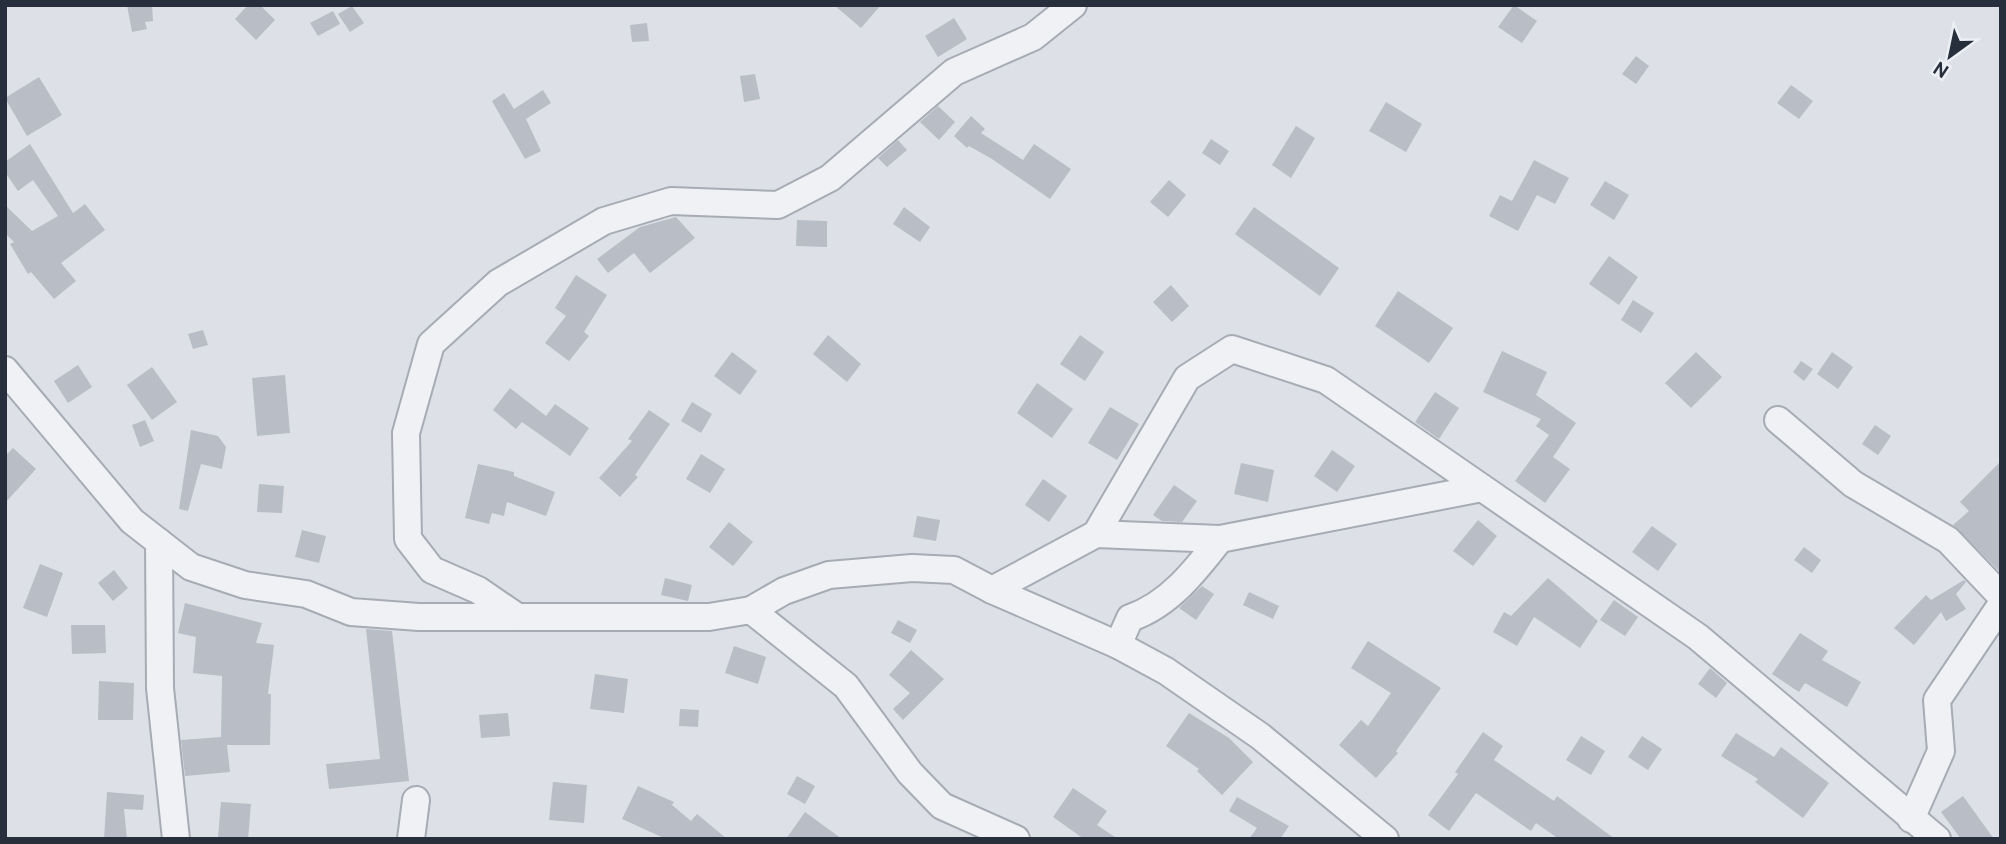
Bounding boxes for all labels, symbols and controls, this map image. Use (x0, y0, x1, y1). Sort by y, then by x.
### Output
north arrow (1915, 21, 1985, 91)
text: N (1930, 55, 1954, 82)

